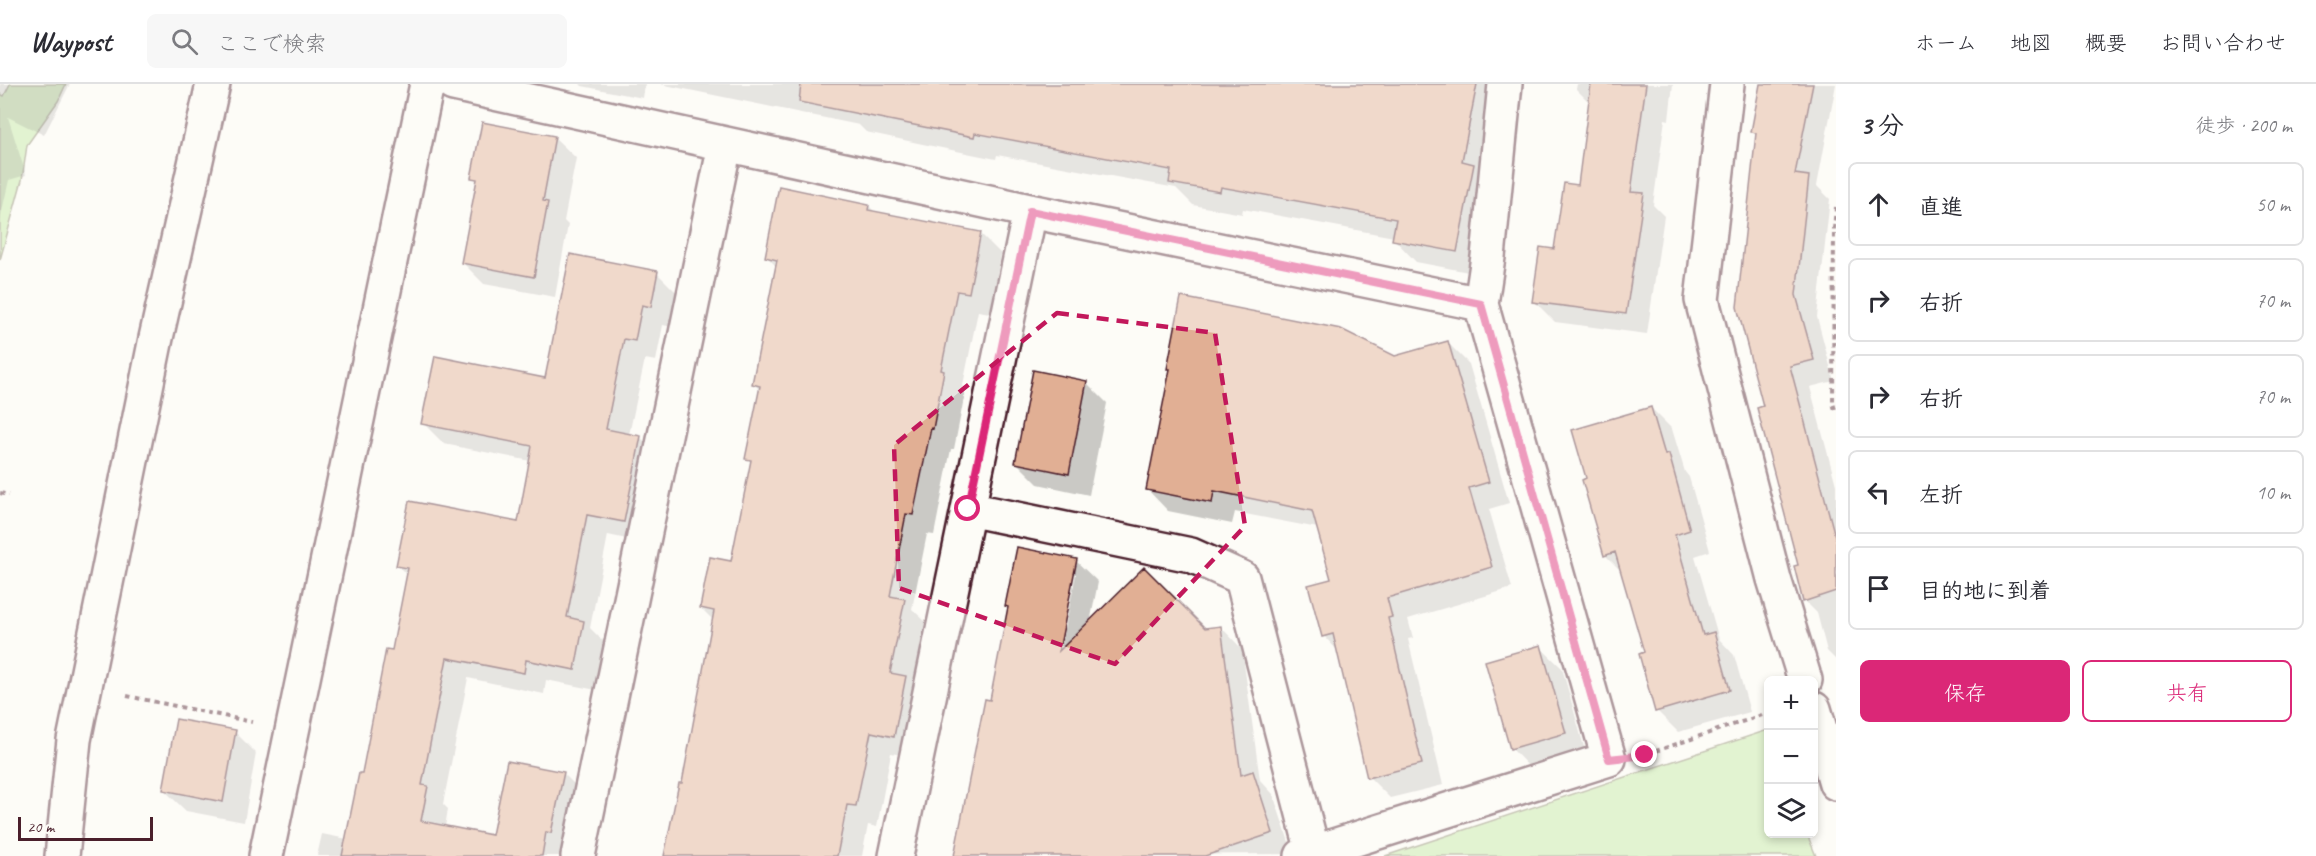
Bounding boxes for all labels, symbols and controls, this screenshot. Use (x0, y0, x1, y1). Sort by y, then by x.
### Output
search box (147, 14, 567, 68)
text: Waypost (30, 24, 111, 59)
icon: search (168, 25, 201, 58)
text: ここで検索 (216, 30, 326, 58)
text: ホーム (1915, 30, 1977, 56)
text: 地図 (2010, 30, 2052, 56)
text: 概要 (2085, 30, 2127, 56)
text: お問い合わせ (2160, 30, 2286, 56)
text: 3 分 (1860, 109, 1904, 142)
text: 徒歩 · 200 m (2196, 113, 2292, 138)
icon: ahead (1862, 188, 1895, 221)
text: 50 m (2256, 192, 2290, 217)
text: 直進 (1919, 193, 1963, 221)
icon: right (1862, 284, 1895, 317)
text: 70 m (2256, 288, 2290, 313)
text: 右折 (1919, 289, 1963, 317)
icon: right (1862, 380, 1895, 413)
text: 70 m (2256, 384, 2290, 409)
text: 右折 (1919, 385, 1963, 413)
icon: left (1862, 476, 1895, 509)
text: 10 m (2256, 480, 2290, 505)
text: 左折 (1919, 481, 1963, 509)
route start (954, 495, 980, 521)
icon: arrive (1862, 572, 1895, 605)
text: 目的地に到着 (1919, 577, 2051, 605)
button: 保存 (1860, 660, 2070, 722)
button: 共有 (2082, 660, 2292, 722)
map controls (1764, 676, 1818, 838)
button: + (1764, 676, 1818, 730)
button: − (1764, 730, 1818, 784)
route end (1631, 741, 1657, 767)
button: layers (1764, 784, 1818, 838)
scale bar (18, 814, 153, 842)
text: 20 m (27, 817, 54, 837)

